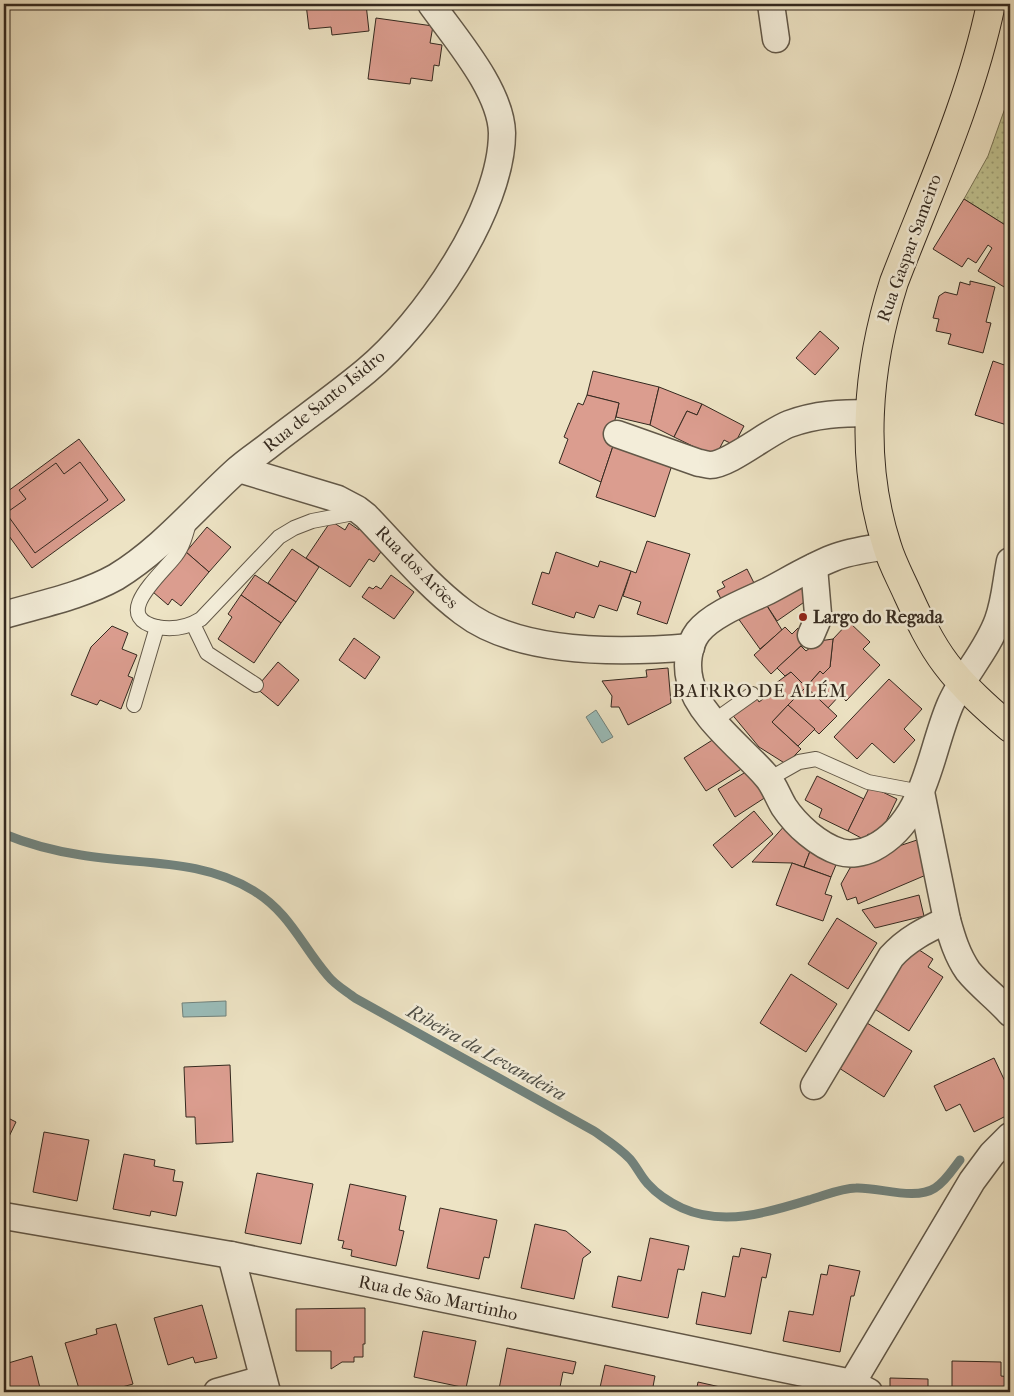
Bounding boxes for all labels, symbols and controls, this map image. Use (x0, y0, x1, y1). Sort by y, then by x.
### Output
street label: Rua Gaspar Sameiro (873, 171, 946, 325)
street label: Rua de Santo Isidro (259, 346, 389, 457)
street label: Rua dos Arões (371, 522, 463, 613)
place label: Largo do Regada (813, 607, 944, 628)
marker: Largo do Regada (797, 611, 809, 623)
district label: BAIRRO DE ALÉM (673, 680, 847, 702)
water label: Ribeira da Levandeira (402, 999, 570, 1106)
street label: Rua de São Martinho (356, 1271, 519, 1326)

